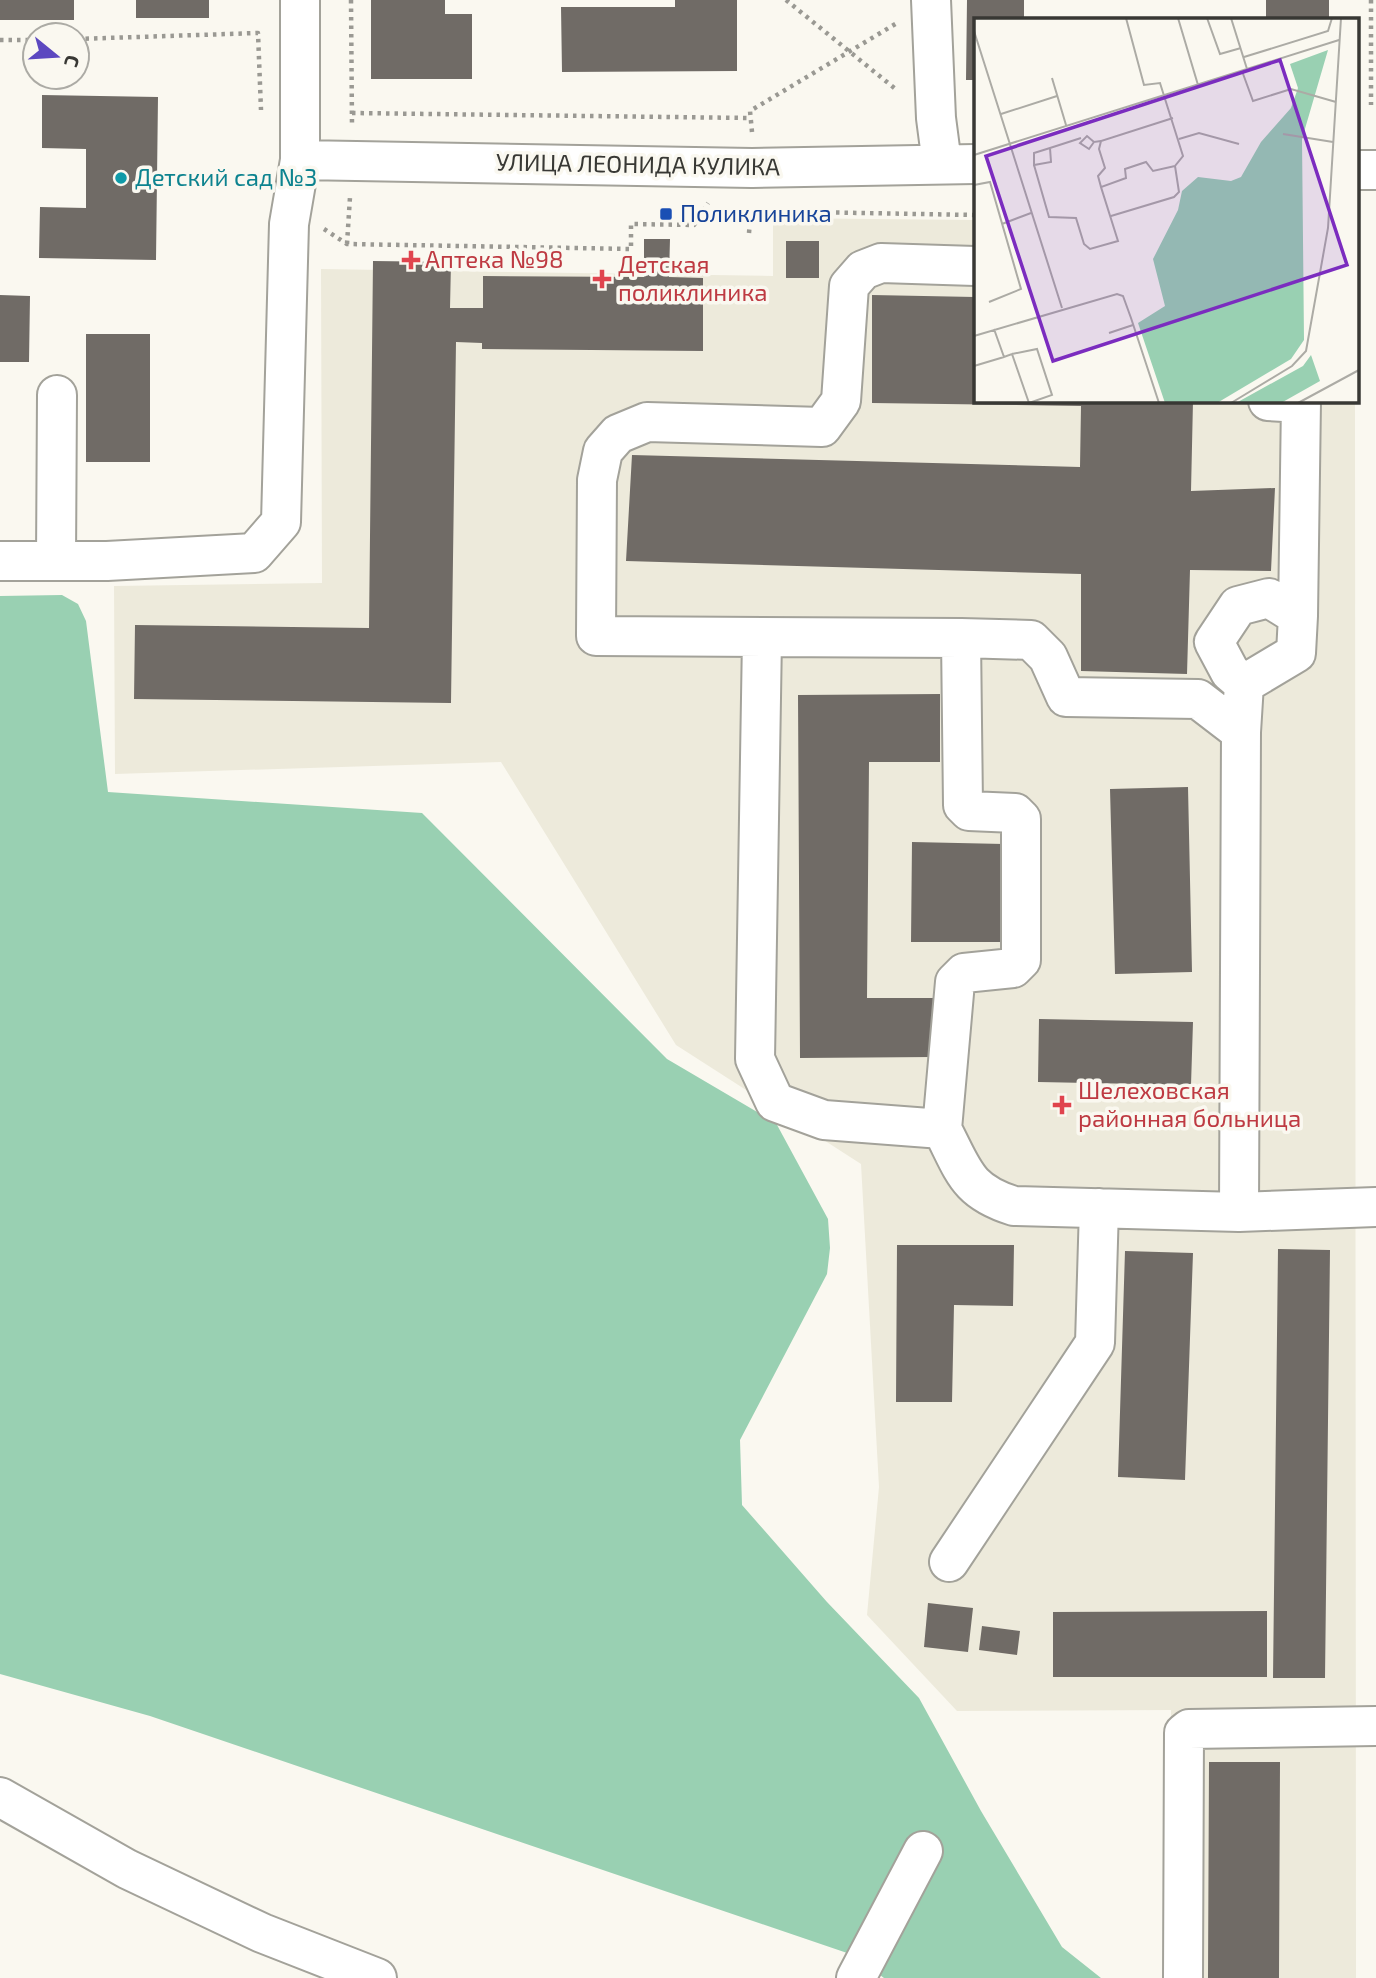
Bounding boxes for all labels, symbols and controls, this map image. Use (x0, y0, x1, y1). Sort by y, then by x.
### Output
inset map (974, 18, 1358, 402)
north arrow (21, 21, 91, 91)
text: С (60, 53, 85, 70)
street label: УЛИЦА ЛЕОНИДА КУЛИКА (496, 147, 781, 180)
place label: Детский сад №3 (135, 162, 317, 191)
marker: Детский сад №3 (113, 170, 129, 186)
place label: Поликлиника (680, 198, 832, 227)
marker: Поликлиника (658, 206, 674, 222)
place label: Аптека №98 (425, 244, 564, 273)
place label: Детская поликлиника (618, 249, 768, 306)
marker: Аптека №98 (403, 252, 419, 268)
marker: Детская поликлиника (592, 269, 612, 289)
place label: Шелеховская районная больница (1078, 1075, 1301, 1132)
marker: Шелеховская районная больница (1052, 1095, 1072, 1115)

